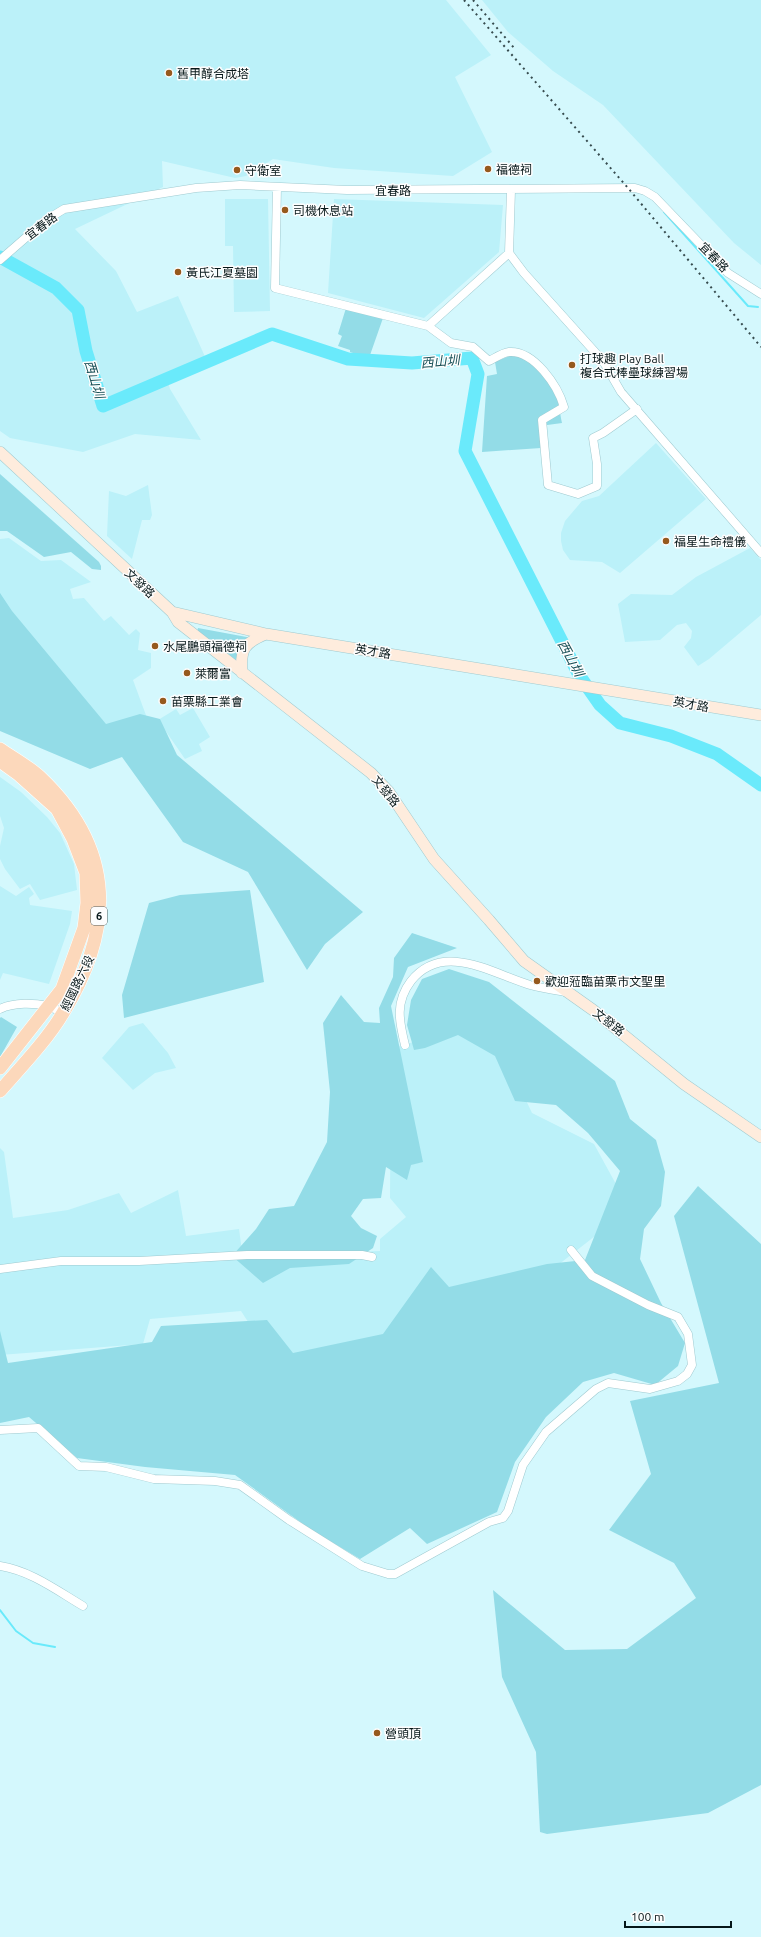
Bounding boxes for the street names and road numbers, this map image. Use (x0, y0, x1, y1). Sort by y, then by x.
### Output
street label: 宜春路 (375, 184, 411, 197)
street label: 宜春路 (23, 210, 59, 242)
street label: 宜春路 (697, 240, 731, 274)
street label: 文發路 (122, 566, 158, 600)
street label: 英才路 (354, 642, 392, 660)
street label: 英才路 (672, 694, 710, 714)
street label: 文發路 (370, 773, 402, 809)
road number: 6 (91, 907, 107, 925)
street label: 經國路六段 (58, 953, 96, 1013)
street label: 文發路 (591, 1006, 627, 1038)

